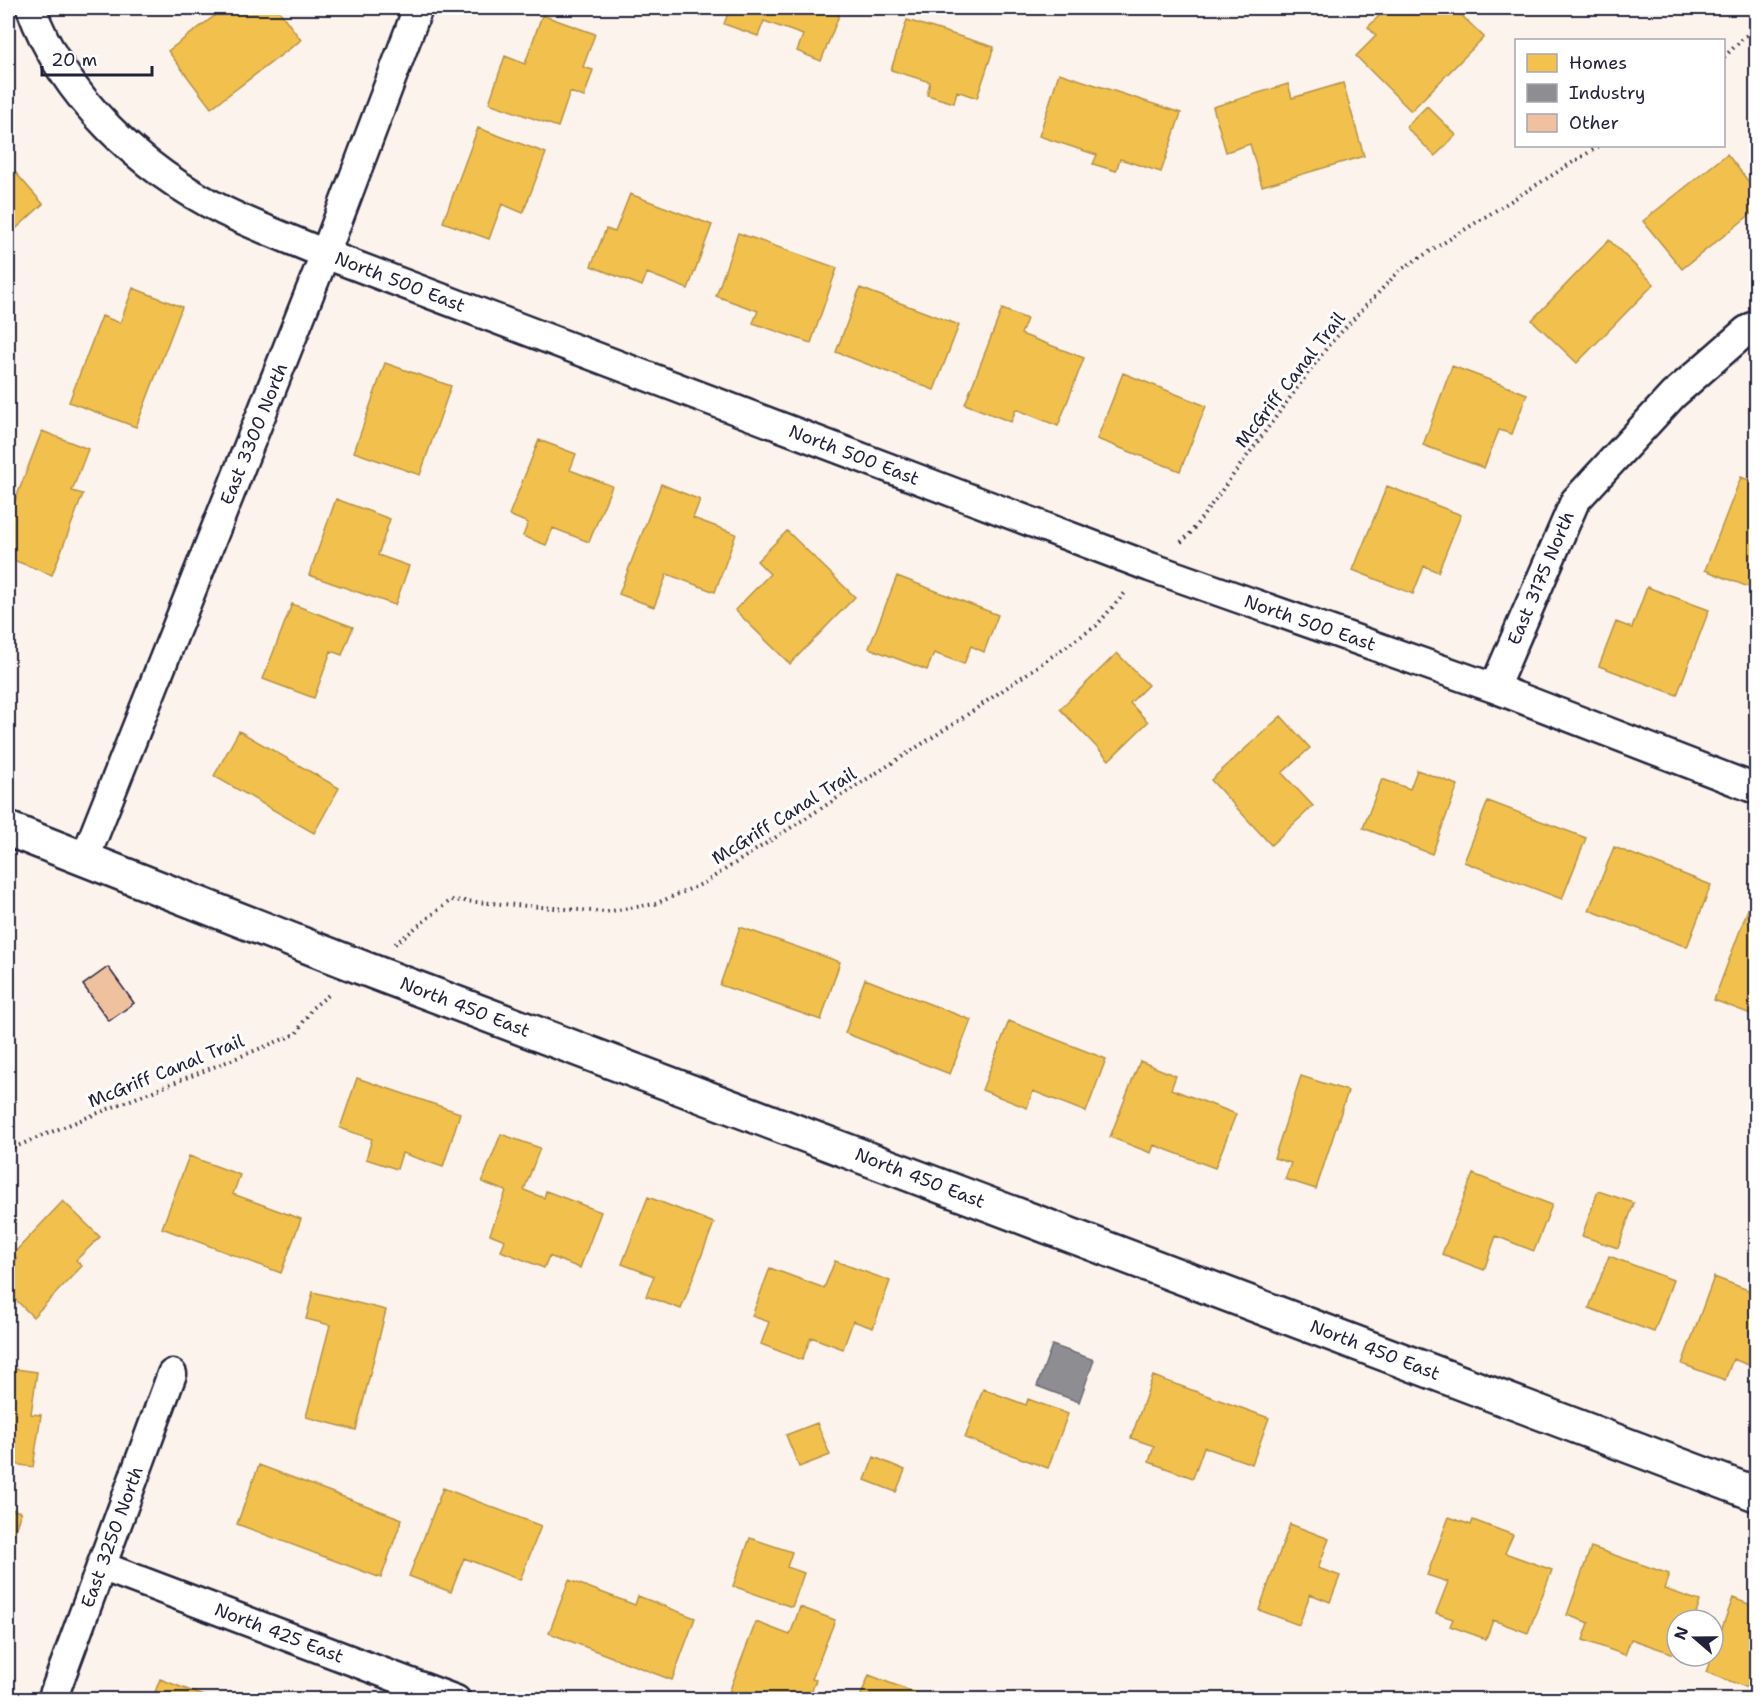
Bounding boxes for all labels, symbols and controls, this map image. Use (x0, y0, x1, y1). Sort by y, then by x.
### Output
scale bar (42, 39, 152, 77)
legend (1515, 39, 1725, 147)
text: 20 m (51, 48, 97, 72)
text: Homes (1569, 51, 1627, 75)
text: Industry (1569, 81, 1645, 105)
text: Other (1569, 111, 1619, 135)
street label: North 500 East (331, 246, 469, 318)
street label: McGriff Canal Trail (1229, 307, 1351, 453)
street label: East 3300 North (215, 360, 293, 508)
street label: North 500 East (785, 419, 923, 491)
street label: East 3175 North (1502, 508, 1580, 648)
street label: North 500 East (1241, 589, 1379, 657)
street label: McGriff Canal Trail (707, 762, 861, 870)
street label: North 450 East (397, 971, 534, 1043)
street label: McGriff Canal Trail (85, 1029, 248, 1113)
street label: North 450 East (852, 1142, 989, 1214)
street label: North 450 East (1307, 1314, 1444, 1386)
street label: East 3250 North (75, 1463, 149, 1611)
street label: North 425 East (211, 1597, 347, 1669)
north arrow (1665, 1608, 1725, 1668)
text: N (1669, 1623, 1693, 1643)

